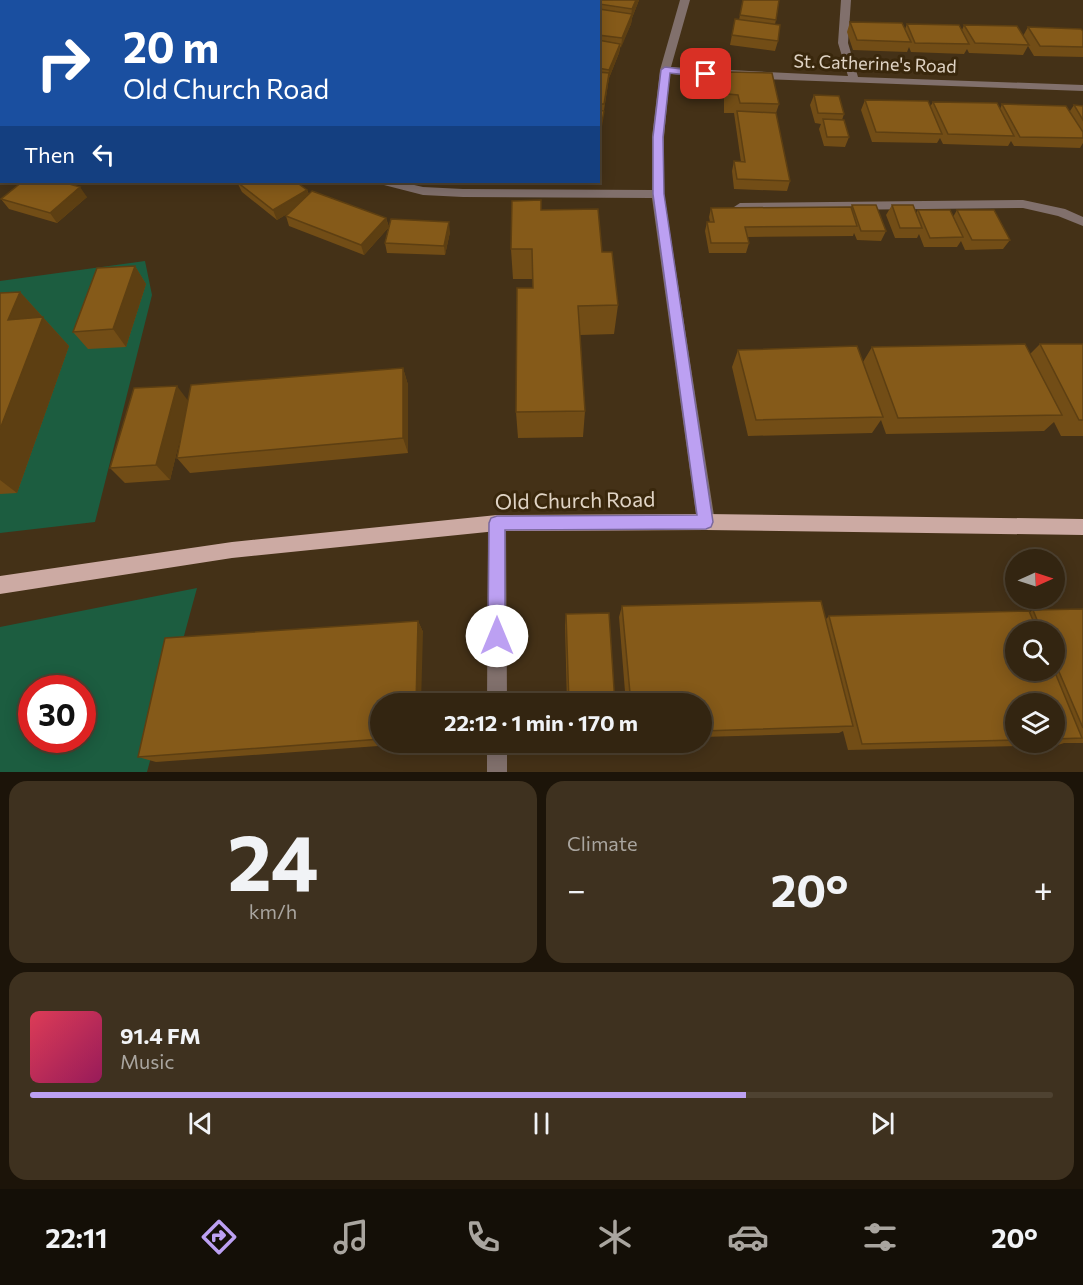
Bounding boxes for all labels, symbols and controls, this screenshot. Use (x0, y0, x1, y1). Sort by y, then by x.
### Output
text: 20 m (123, 20, 219, 72)
icon: right (24, 24, 102, 102)
pin (680, 48, 731, 99)
street label: St. Catherine's Road (793, 49, 957, 77)
icon: arrive (689, 57, 722, 90)
text: Old Church Road (123, 72, 329, 105)
icon: left (87, 138, 120, 171)
text: Then (24, 141, 75, 168)
street label: Old Church Road (495, 486, 655, 513)
north arrow (1005, 549, 1065, 609)
map controls (1005, 549, 1065, 753)
position arrow (465, 604, 529, 668)
button: search (1005, 621, 1065, 681)
speed limit sign: 30 (18, 675, 96, 753)
button: layers (1005, 693, 1065, 753)
text: 22:12 · 1 min · 170 m (444, 709, 638, 736)
text: 24 (227, 812, 319, 907)
text: Climate (567, 831, 637, 855)
text: 20° (771, 861, 849, 916)
text: − (567, 868, 586, 909)
text: + (1034, 868, 1053, 909)
text: km/h (249, 899, 297, 923)
text: 91.4 FM (120, 1022, 201, 1049)
text: Music (120, 1049, 174, 1073)
icon: previous (184, 1107, 217, 1140)
icon: pause (525, 1107, 558, 1140)
icon: next (866, 1107, 899, 1140)
icon: directions (198, 1216, 240, 1258)
icon: music (330, 1216, 372, 1258)
icon: phone (462, 1216, 504, 1258)
icon: climate (594, 1216, 636, 1258)
icon: car (727, 1216, 769, 1258)
icon: filters (859, 1216, 901, 1258)
text: 22:11 (45, 1221, 107, 1254)
text: 20° (991, 1221, 1038, 1254)

